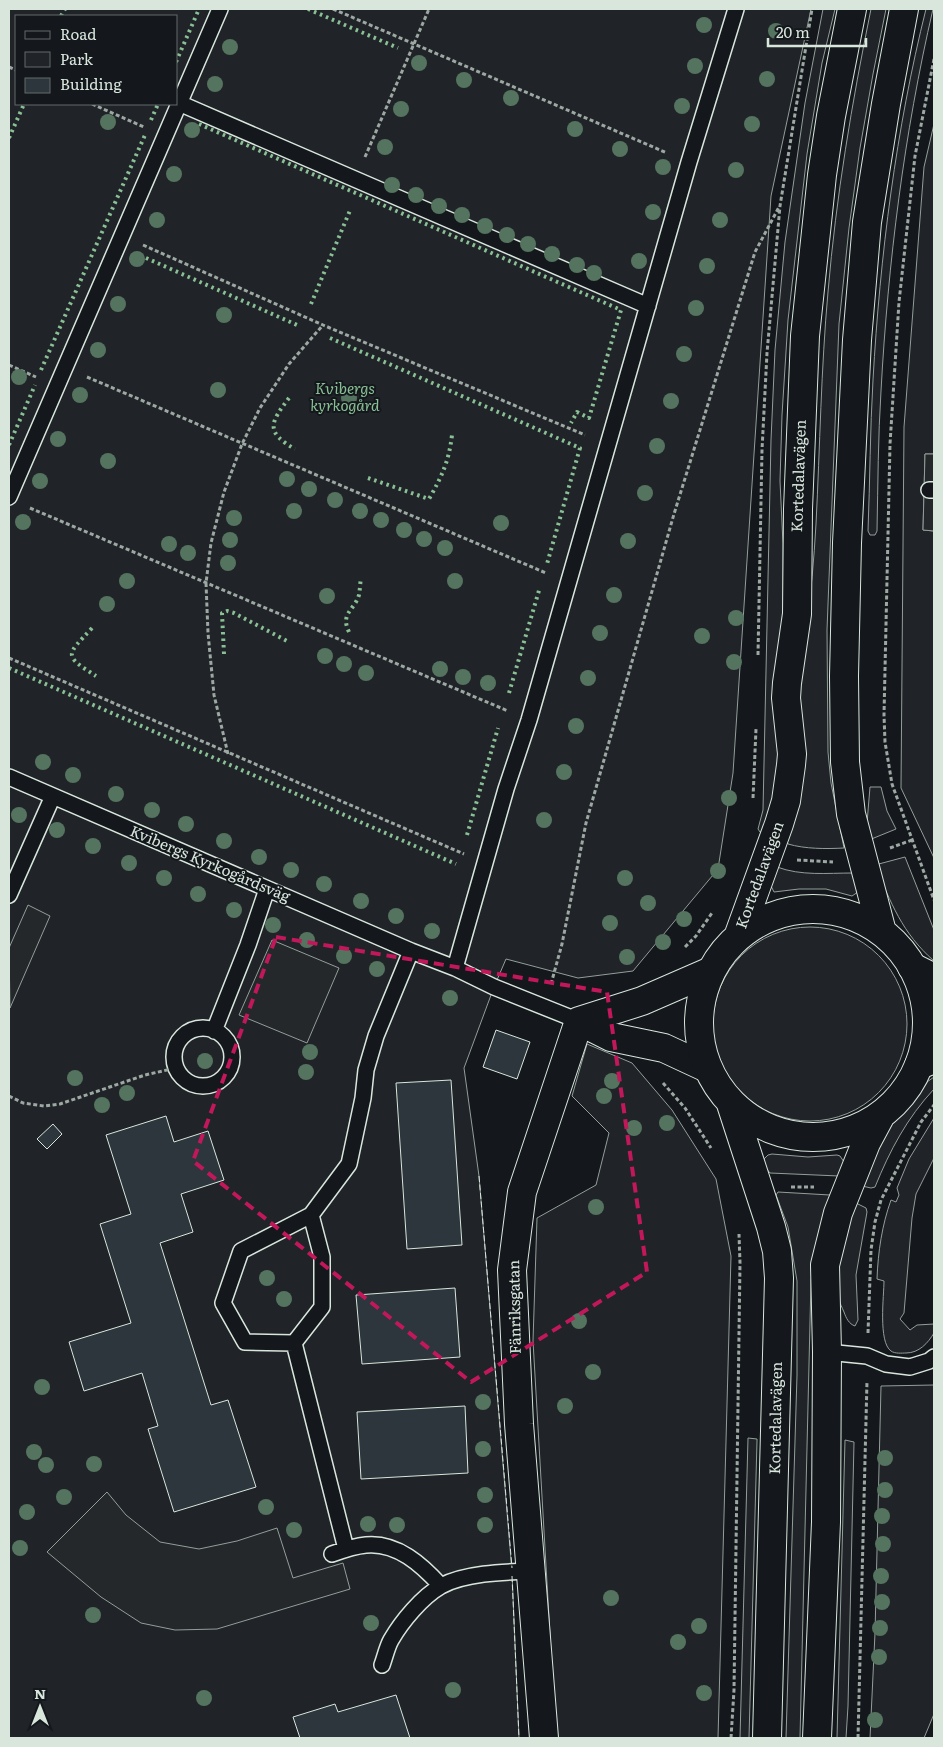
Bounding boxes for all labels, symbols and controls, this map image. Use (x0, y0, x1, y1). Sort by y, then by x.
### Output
legend (15, 15, 178, 105)
scale bar (768, 15, 866, 47)
text: 20 m (776, 20, 810, 43)
text: Road (60, 22, 96, 45)
text: Park (60, 47, 94, 70)
text: Building (60, 72, 122, 95)
park label: Kvibergs kyrkogård (310, 376, 380, 416)
street label: Kortedalavägen (784, 419, 811, 533)
street label: Kvibergs Kyrkogårdsväg (127, 818, 295, 907)
street label: Kortedalavägen (729, 818, 789, 931)
street label: Fänriksgatan (501, 1260, 526, 1354)
street label: Kortedalavägen (762, 1361, 787, 1475)
north arrow (15, 1682, 65, 1732)
text: N (34, 1683, 46, 1703)

